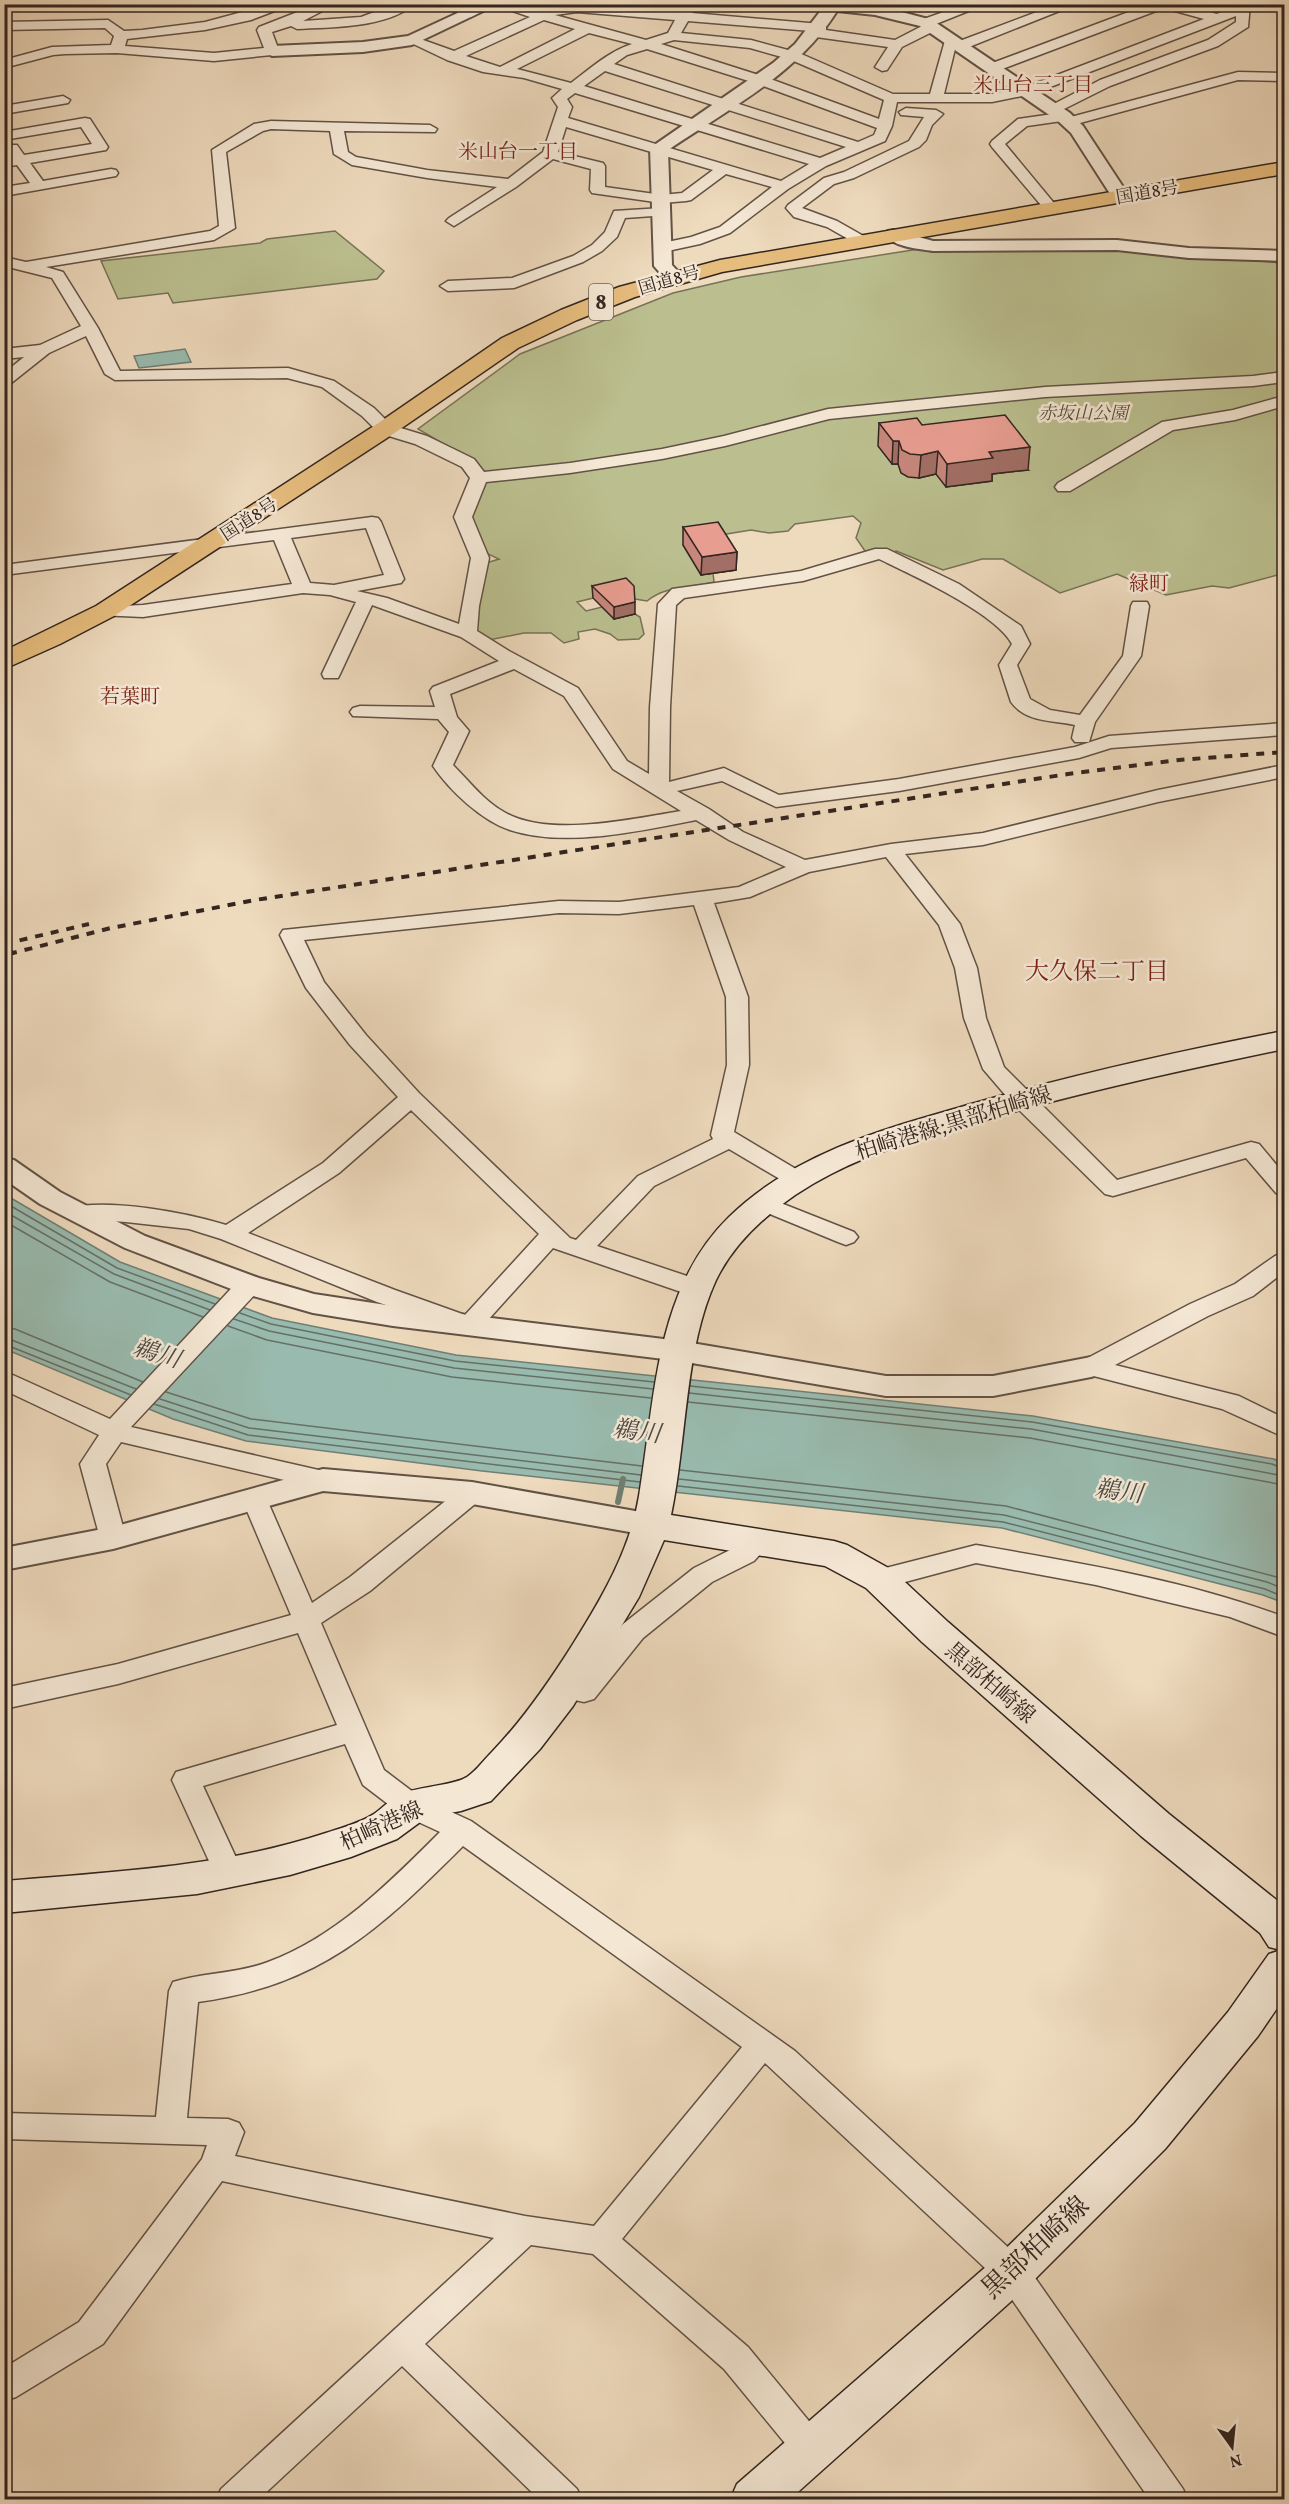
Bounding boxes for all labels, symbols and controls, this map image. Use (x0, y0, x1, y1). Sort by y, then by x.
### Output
district label: 米山台三丁目 (973, 72, 1093, 100)
district label: 米山台一丁目 (458, 139, 578, 167)
street label: 国道8号 (1114, 176, 1181, 211)
street label: 国道8号 (636, 261, 703, 302)
road number: 8 (589, 284, 613, 320)
park label: 赤坂山公園 (1038, 402, 1131, 427)
street label: 国道8号 (217, 493, 283, 548)
district label: 緑町 (1129, 571, 1169, 599)
district label: 若葉町 (100, 684, 160, 712)
district label: 大久保二丁目 (1025, 956, 1169, 990)
street label: 柏崎港線;黒部柏崎線 (852, 1080, 1056, 1169)
water label: 鵜川 (128, 1332, 187, 1379)
water label: 鵜川 (611, 1413, 666, 1453)
water label: 鵜川 (1093, 1473, 1148, 1513)
street label: 黒部柏崎線 (938, 1636, 1041, 1732)
street label: 柏崎港線 (336, 1795, 429, 1859)
street label: 黒部柏崎線 (974, 2189, 1099, 2308)
north arrow (1202, 2417, 1262, 2477)
text: N (1227, 2447, 1244, 2472)

